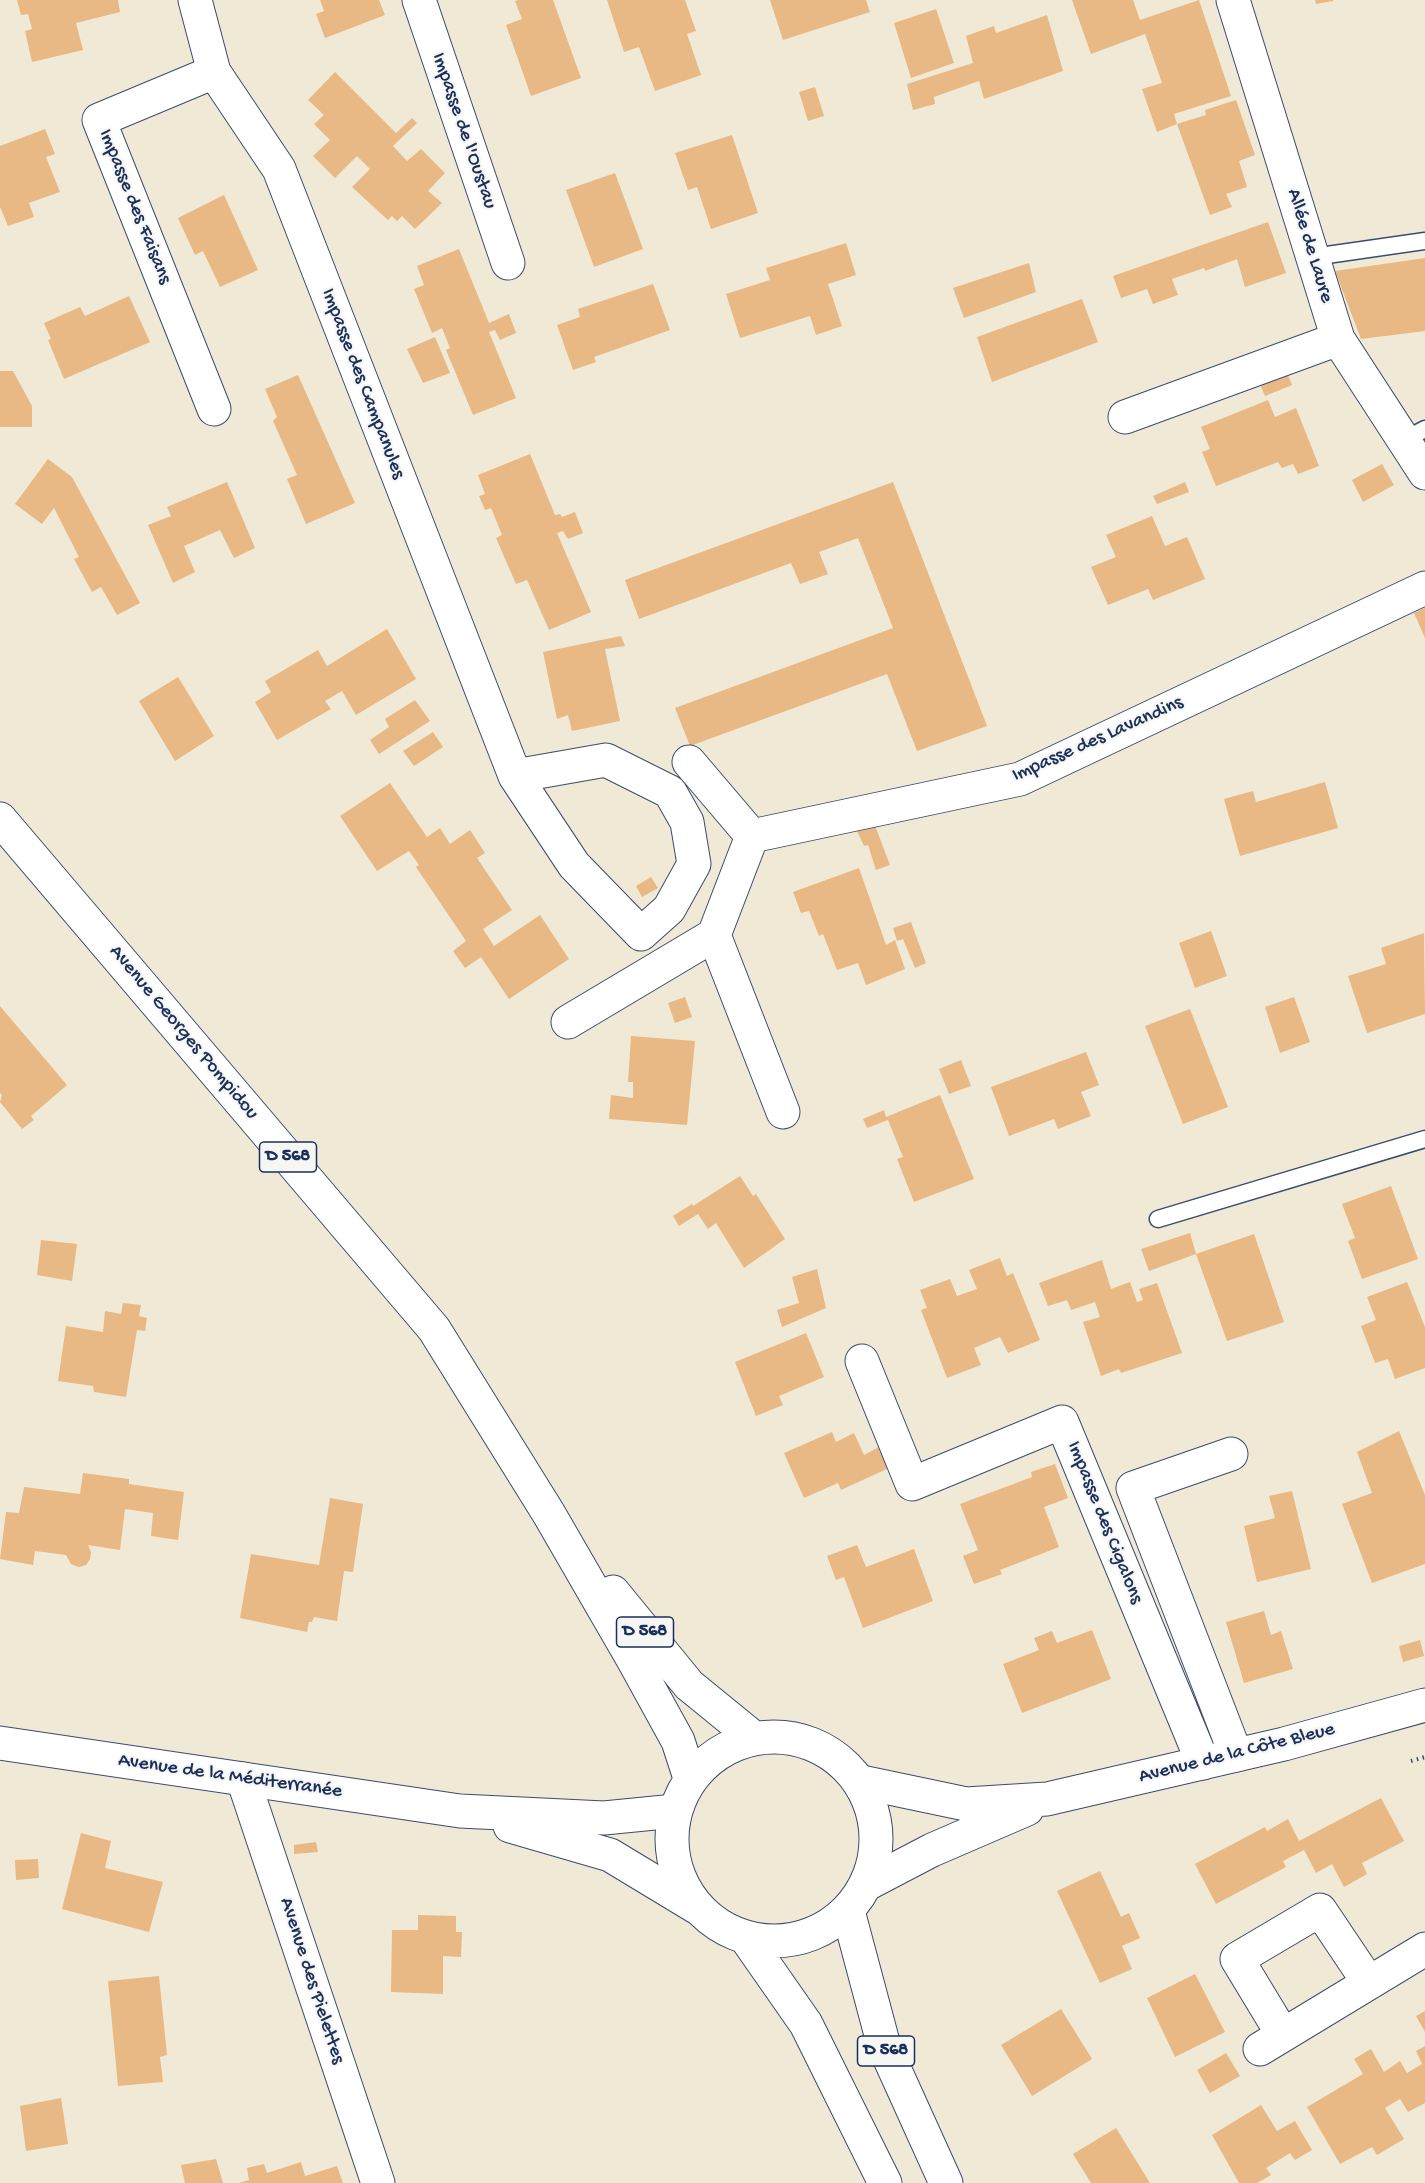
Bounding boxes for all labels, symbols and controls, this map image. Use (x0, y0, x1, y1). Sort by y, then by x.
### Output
street label: Impasse de l'Oustau (425, 50, 501, 212)
street label: Impasse des Faisans (92, 126, 176, 288)
street label: Allée de Laure (1280, 186, 1338, 306)
street label: Impasse des Campanules (315, 285, 409, 483)
street label: Impasse des Lavandins (1009, 691, 1187, 789)
street label: Avenue Georges Pompidou (103, 941, 263, 1125)
road number: D 568 (260, 1142, 316, 1172)
street label: Impasse des Cigalons (1060, 1438, 1148, 1608)
road number: D 568 (616, 1617, 674, 1647)
street label: Avenue de la Côte Bleue (1137, 1718, 1337, 1790)
street label: Avenue de la Méditerranée (116, 1749, 344, 1805)
street label: Avenue des Pielettes (273, 1895, 349, 2067)
road number: D 568 (858, 2036, 914, 2066)

